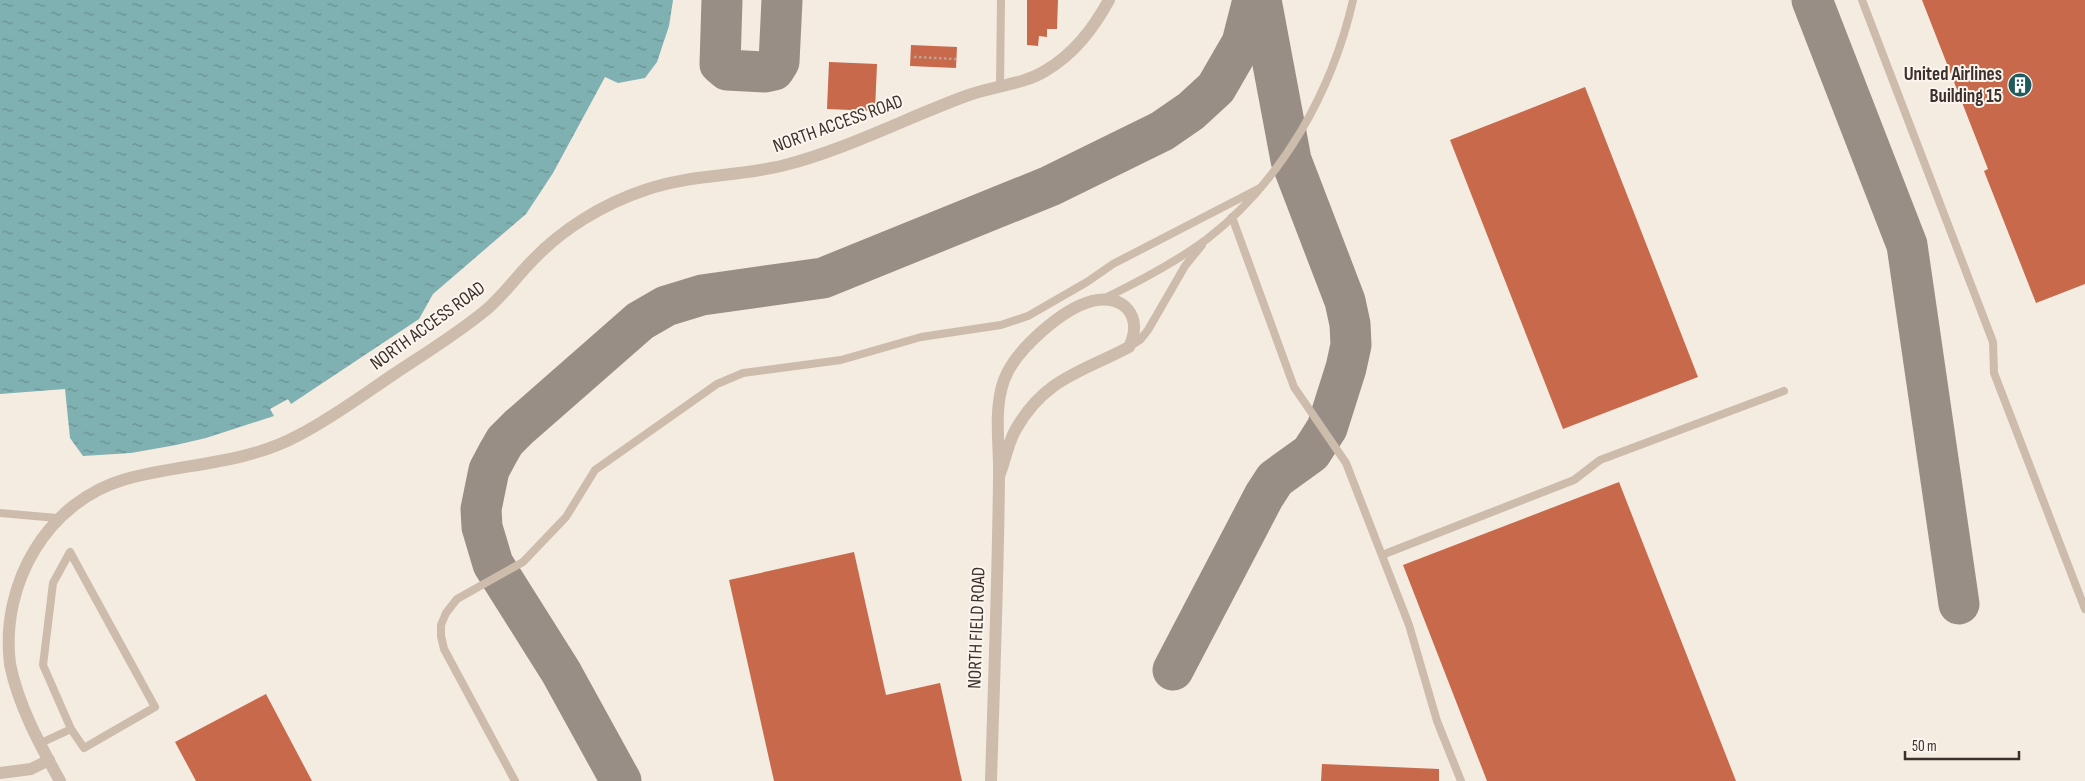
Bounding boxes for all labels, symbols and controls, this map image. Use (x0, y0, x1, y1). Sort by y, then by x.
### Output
place label: United Airlines Building 15 (1904, 63, 2002, 108)
building icon: United Airlines Building 15 (2007, 72, 2033, 98)
street label: NORTH ACCESS ROAD (770, 90, 906, 158)
street label: NORTH ACCESS ROAD (366, 277, 490, 375)
street label: NORTH FIELD ROAD (963, 567, 991, 689)
scale bar (1905, 728, 2019, 760)
text: 50 m (1912, 737, 1937, 756)

